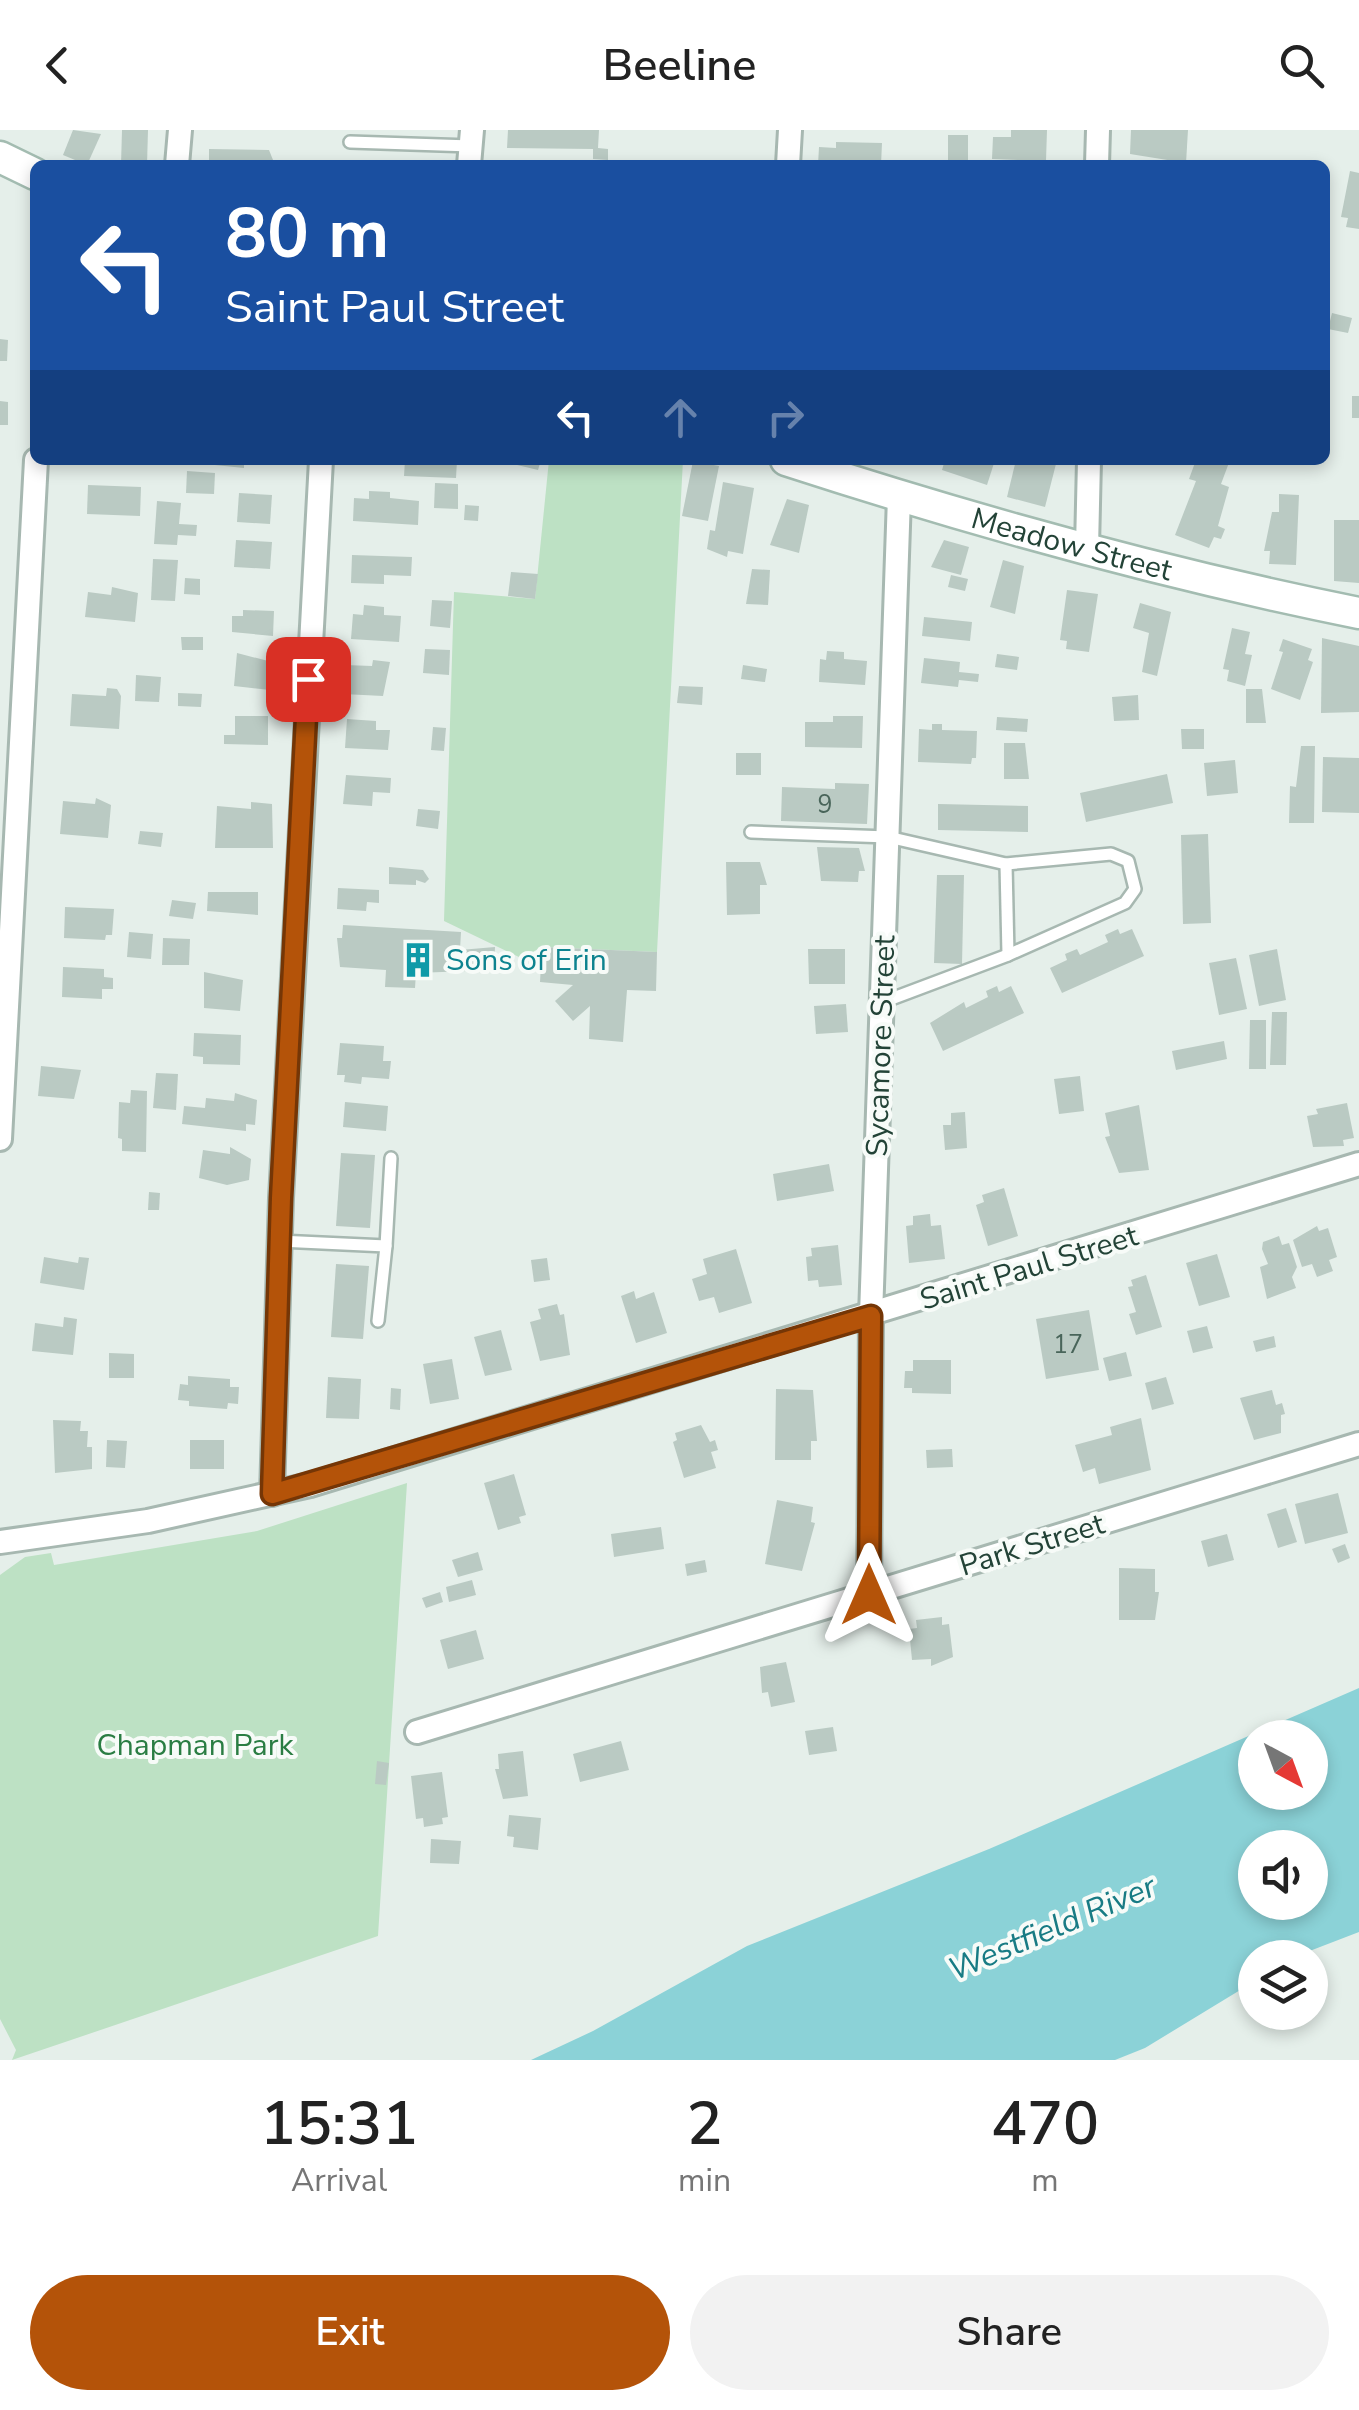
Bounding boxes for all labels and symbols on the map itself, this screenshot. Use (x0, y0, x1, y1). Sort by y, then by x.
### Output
street label: Meadow Street (967, 498, 1177, 591)
pin (266, 637, 351, 722)
house number: 9 (817, 788, 833, 822)
street label: Sycamore Street (857, 934, 905, 1157)
place label: Sons of Erin (446, 940, 607, 981)
building icon: Sons of Erin (399, 941, 437, 979)
street label: Saint Paul Street (915, 1215, 1144, 1321)
house number: 17 (1053, 1328, 1083, 1362)
street label: Park Street (955, 1503, 1110, 1586)
position arrow (817, 1543, 921, 1647)
north arrow (1238, 1720, 1328, 1810)
park label: Chapman Park (97, 1725, 294, 1766)
water label: Westfield River (942, 1864, 1164, 1991)

